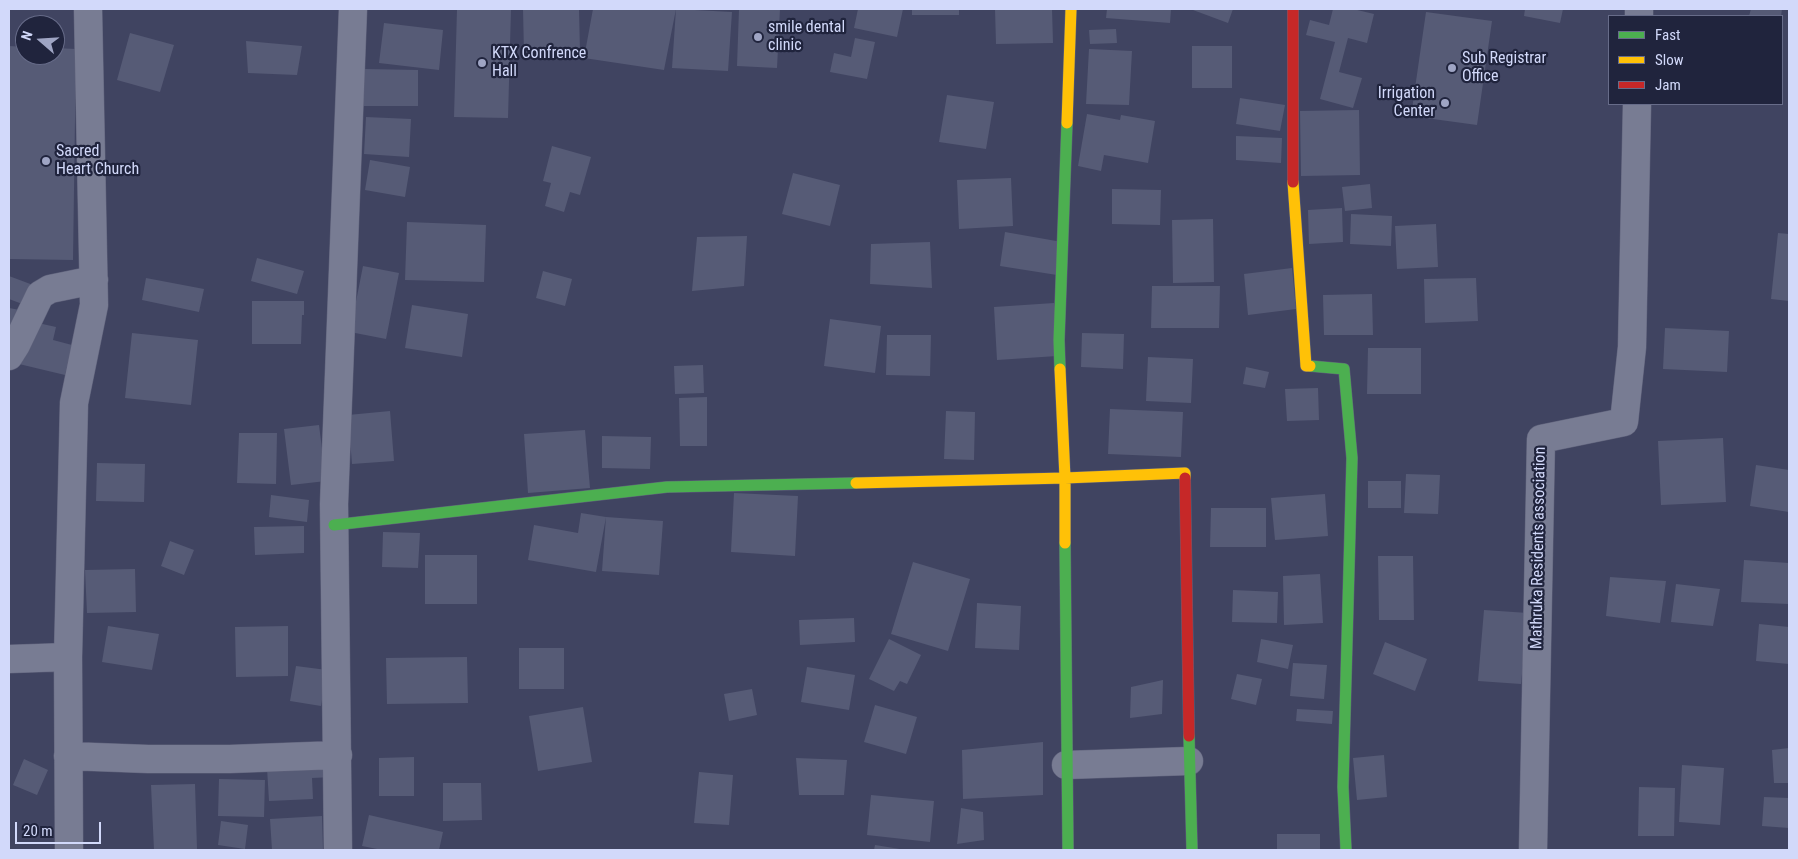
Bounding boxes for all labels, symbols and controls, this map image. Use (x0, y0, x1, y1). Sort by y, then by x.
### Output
north arrow (15, 15, 65, 65)
legend (1608, 15, 1783, 105)
place label: smile dental clinic (768, 18, 845, 56)
text: Fast (1655, 26, 1680, 44)
text: N (18, 29, 36, 42)
marker: smile dental clinic (752, 31, 764, 43)
place label: KTX Confrence Hall (492, 44, 586, 82)
place label: Sub Registrar Office (1462, 49, 1546, 87)
text: Slow (1655, 51, 1684, 69)
marker: KTX Confrence Hall (476, 57, 488, 69)
marker: Sub Registrar Office (1446, 62, 1458, 74)
text: Jam (1655, 76, 1681, 94)
place label: Irrigation Center (1378, 84, 1435, 122)
marker: Irrigation Center (1439, 97, 1451, 109)
place label: Sacred Heart Church (56, 142, 139, 180)
marker: Sacred Heart Church (40, 155, 52, 167)
street label: Mathruka Residents association (1528, 447, 1550, 649)
scale bar (18, 812, 104, 844)
text: 20 m (23, 822, 53, 840)

